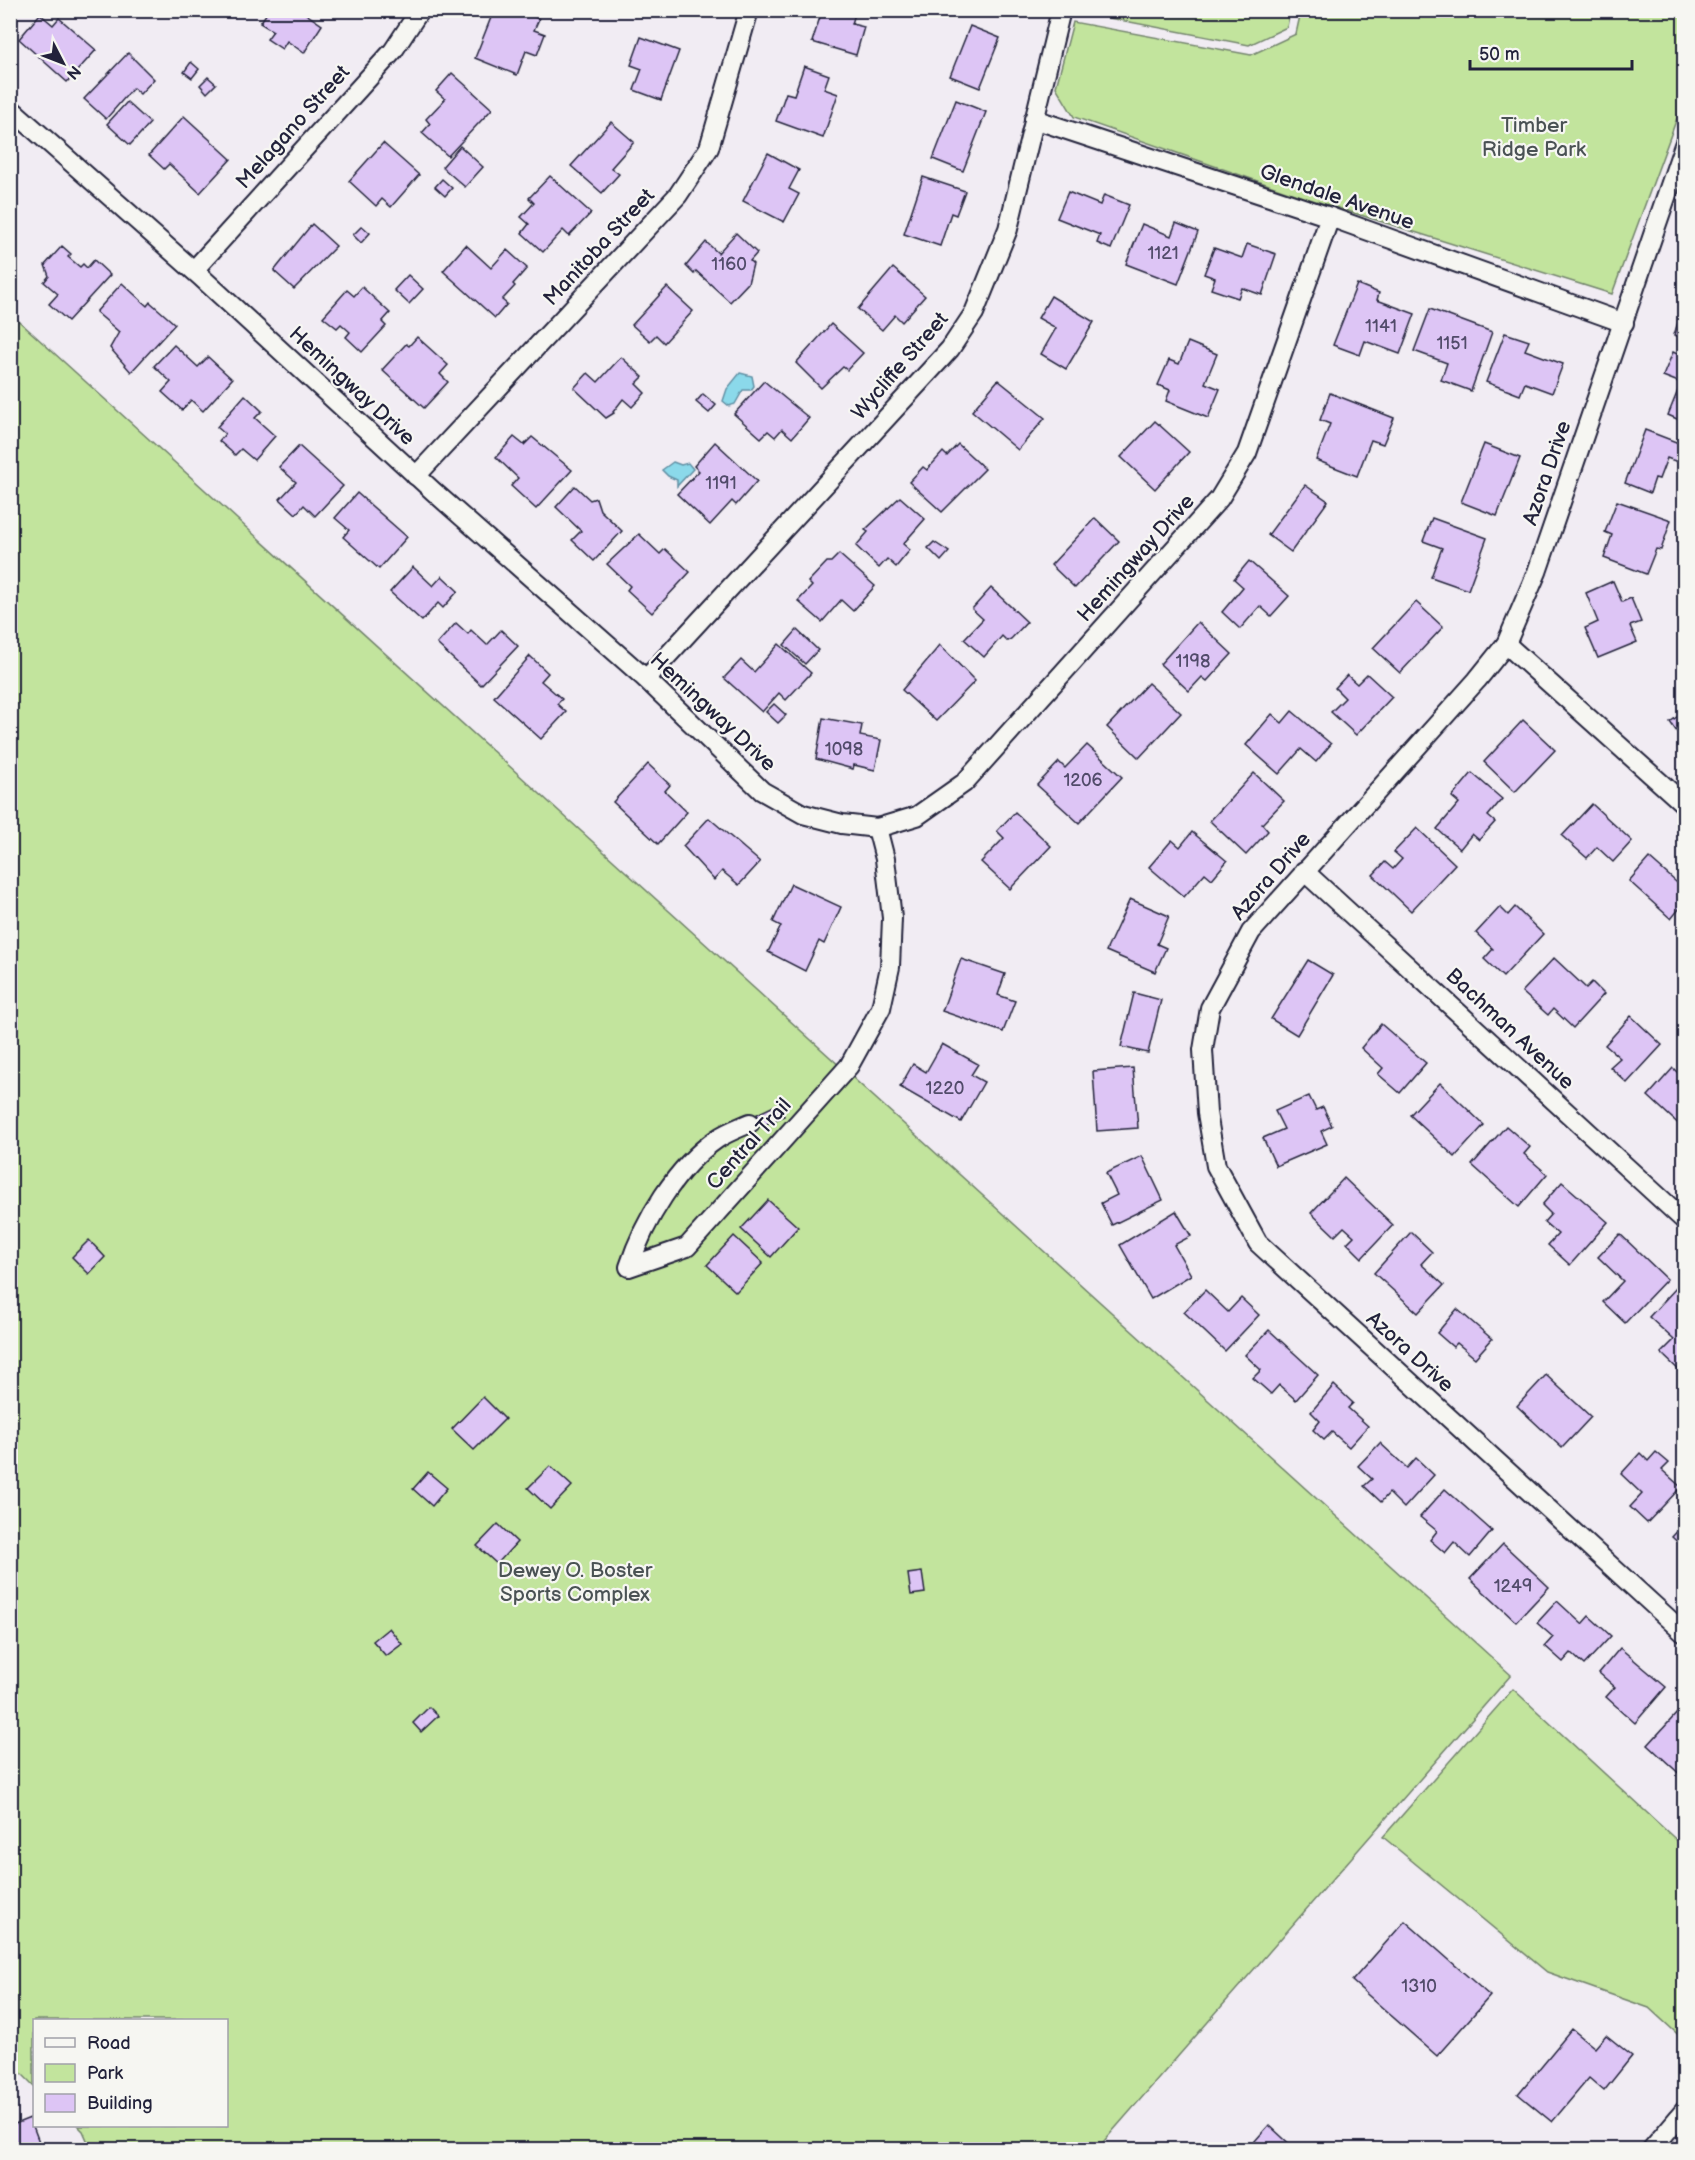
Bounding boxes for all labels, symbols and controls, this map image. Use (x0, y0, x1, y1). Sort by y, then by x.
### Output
north arrow (33, 33, 93, 93)
scale bar (1470, 33, 1632, 71)
text: 50 m (1479, 44, 1520, 65)
street label: Melagano Street (231, 60, 355, 194)
text: N (62, 61, 84, 83)
park label: Timber Ridge Park (1482, 113, 1587, 162)
street label: Glendale Avenue (1257, 159, 1417, 235)
street label: Manitoba Street (538, 183, 660, 311)
house number: 1121 (1147, 243, 1179, 264)
house number: 1160 (711, 254, 747, 275)
street label: Wycliffe Street (846, 307, 954, 425)
house number: 1141 (1365, 316, 1397, 337)
street label: Hemingway Drive (284, 321, 420, 451)
house number: 1151 (1436, 333, 1468, 354)
street label: Azora Drive (1517, 418, 1577, 528)
house number: 1191 (705, 473, 737, 494)
street label: Hemingway Drive (1072, 489, 1200, 627)
street label: Hemingway Drive (645, 647, 781, 777)
house number: 1198 (1176, 651, 1210, 672)
house number: 1098 (825, 739, 863, 760)
house number: 1206 (1063, 770, 1103, 791)
street label: Azora Drive (1226, 827, 1316, 925)
street label: Bachman Avenue (1441, 963, 1579, 1095)
house number: 1220 (926, 1078, 964, 1099)
street label: Central Trail (701, 1093, 797, 1195)
street label: Azora Drive (1361, 1306, 1459, 1398)
park label: Dewey O. Boster Sports Complex (498, 1558, 653, 1607)
house number: 1249 (1494, 1576, 1532, 1597)
house number: 1310 (1401, 1976, 1437, 1997)
legend (33, 2019, 228, 2127)
text: Road (87, 2033, 131, 2054)
text: Park (87, 2063, 123, 2084)
text: Building (87, 2093, 153, 2114)

